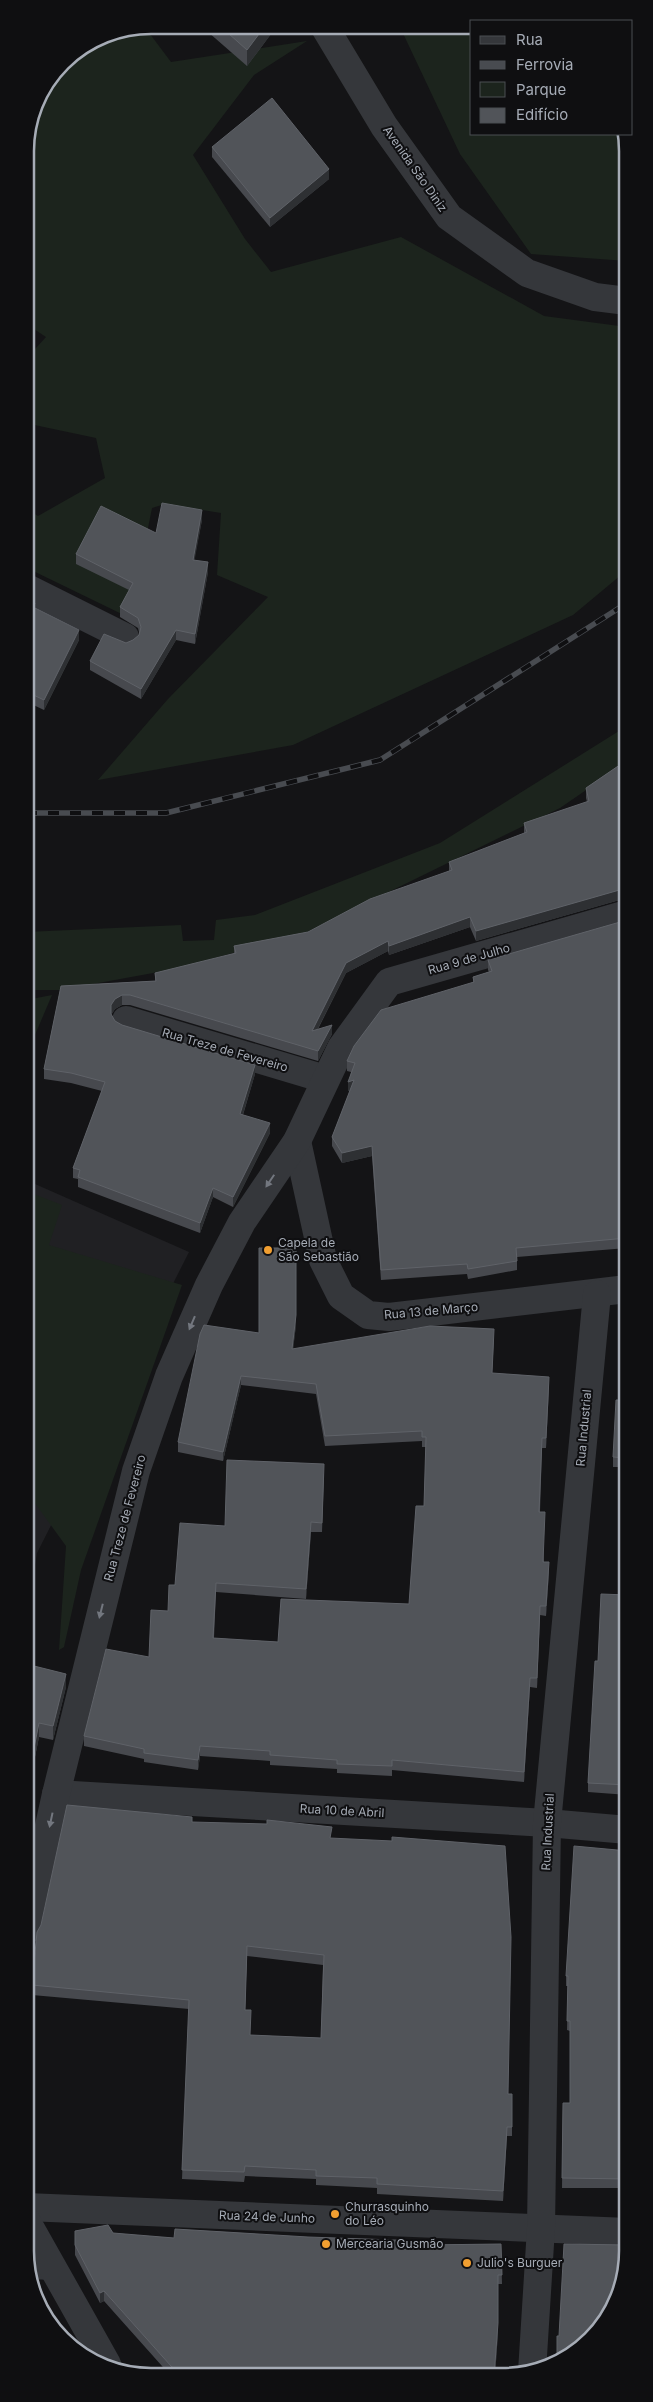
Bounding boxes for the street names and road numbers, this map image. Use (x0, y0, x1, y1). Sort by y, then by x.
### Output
street label: Avenida São Diniz (380, 123, 451, 215)
street label: Rua 9 de Julho (426, 940, 512, 977)
street label: Rua Treze de Fevereiro (160, 1024, 290, 1075)
street label: Rua 13 de Março (383, 1299, 479, 1322)
street label: Rua Industrial (573, 1389, 594, 1467)
street label: Rua Treze de Fevereiro (100, 1453, 149, 1583)
street label: Rua Industrial (538, 1793, 557, 1871)
street label: Rua 10 de Abril (299, 1801, 385, 1820)
street label: Rua 24 de Junho (219, 2207, 315, 2226)

